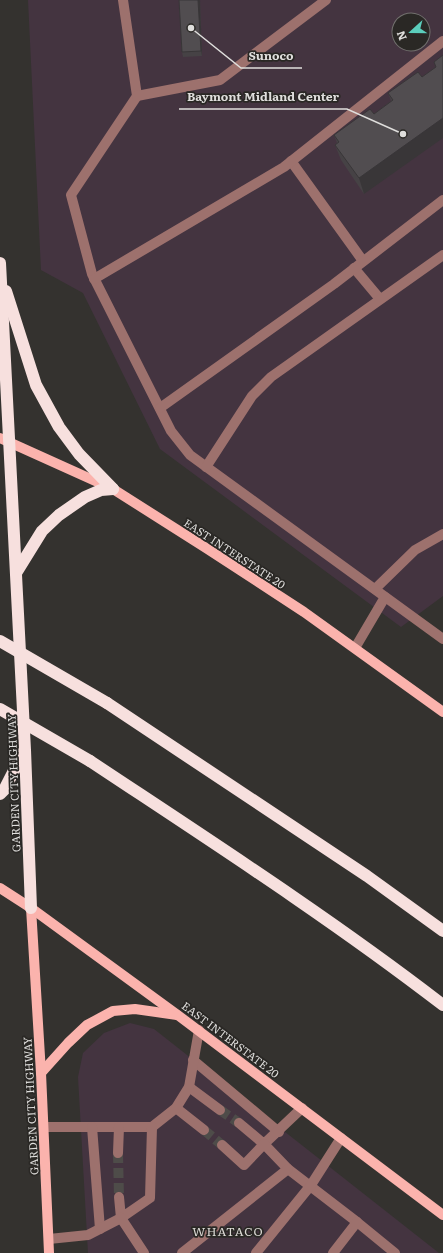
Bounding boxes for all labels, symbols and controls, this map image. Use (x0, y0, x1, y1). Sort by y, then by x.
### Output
north arrow (391, 12, 431, 52)
text: N (392, 29, 410, 43)
callout: Sunoco (241, 44, 302, 68)
text: Sunoco (248, 46, 294, 64)
callout: Baymont Midland Center (179, 85, 347, 109)
text: Baymont Midland Center (187, 87, 339, 105)
street label: EAST INTERSTATE 20 (181, 514, 289, 592)
street label: GARDEN CITY HIGHWAY (3, 713, 23, 852)
street label: EAST INTERSTATE 20 (179, 997, 283, 1081)
street label: GARDEN CITY HIGHWAY (18, 1036, 42, 1175)
district label: WHATACO (192, 1222, 264, 1240)

